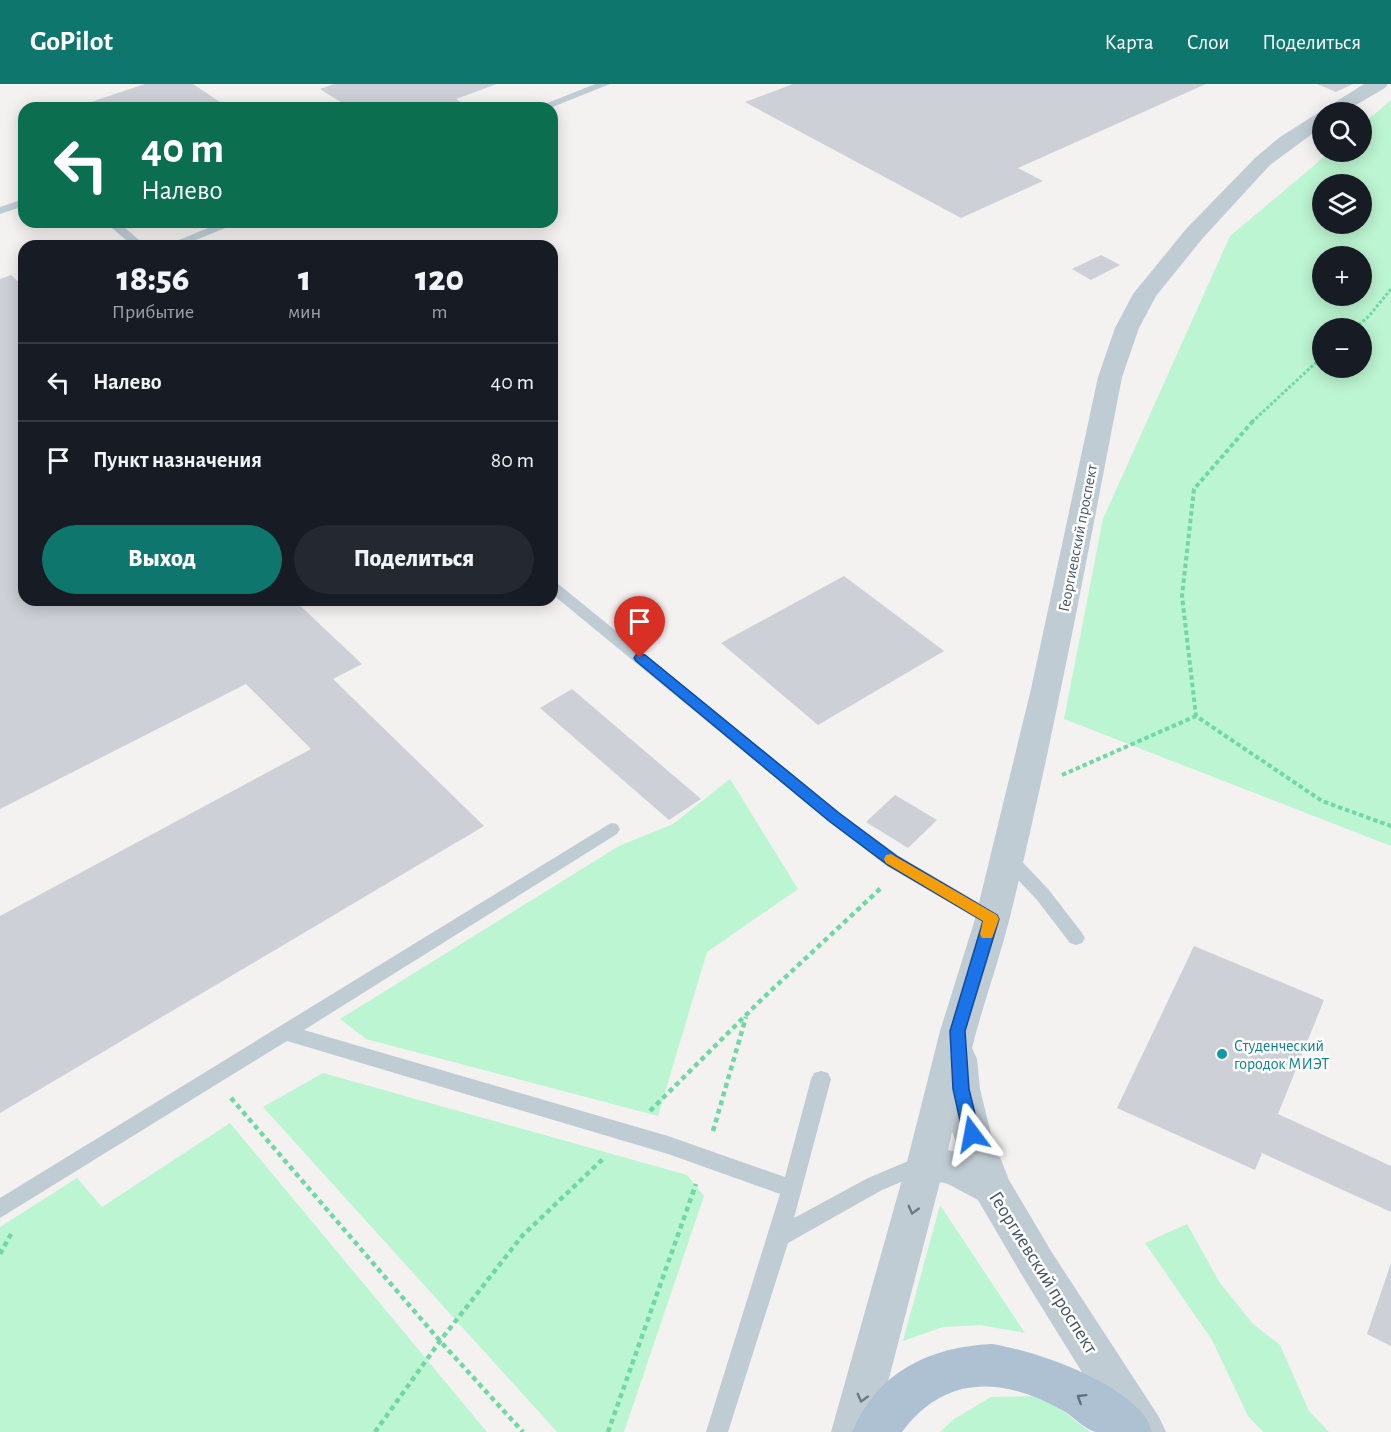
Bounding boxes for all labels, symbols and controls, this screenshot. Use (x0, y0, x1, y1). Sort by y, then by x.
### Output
text: GoPilot (30, 28, 113, 56)
text: Карта (1104, 32, 1154, 53)
text: Слои (1187, 32, 1229, 53)
text: Поделиться (1262, 32, 1361, 53)
map controls (1312, 102, 1372, 378)
button: search (1312, 102, 1372, 162)
icon: left (42, 126, 120, 204)
text: 40 m (141, 128, 224, 170)
button: layers (1312, 174, 1372, 234)
text: Налево (141, 177, 223, 204)
button: + (1312, 246, 1372, 306)
text: 18:56 (117, 261, 189, 297)
text: 1 (298, 261, 311, 297)
text: 120 (415, 261, 464, 297)
text: Прибытие (112, 302, 194, 322)
text: мин (288, 302, 321, 322)
text: m (432, 302, 448, 322)
button: − (1312, 318, 1372, 378)
icon: left (42, 366, 75, 399)
text: Налево (93, 371, 162, 393)
text: 40 m (491, 371, 534, 393)
icon: arrive (42, 444, 75, 477)
text: Пункт назначения (93, 449, 262, 471)
text: 80 m (491, 449, 534, 471)
street label: Георгиевский проспект (1056, 463, 1100, 613)
button: Выход (42, 525, 282, 594)
button: Поделиться (294, 525, 534, 594)
pin (614, 596, 665, 658)
icon: arrive (623, 605, 656, 638)
place label: Студенческий городок МИЭТ (1234, 1038, 1329, 1072)
marker: Студенческий городок МИЭТ (1215, 1047, 1229, 1061)
position arrow (940, 1102, 1004, 1166)
street label: Георгиевский проспект (985, 1188, 1102, 1358)
one-way arrow (908, 1204, 920, 1215)
one-way arrow (857, 1393, 870, 1403)
one-way arrow (1077, 1394, 1088, 1405)

